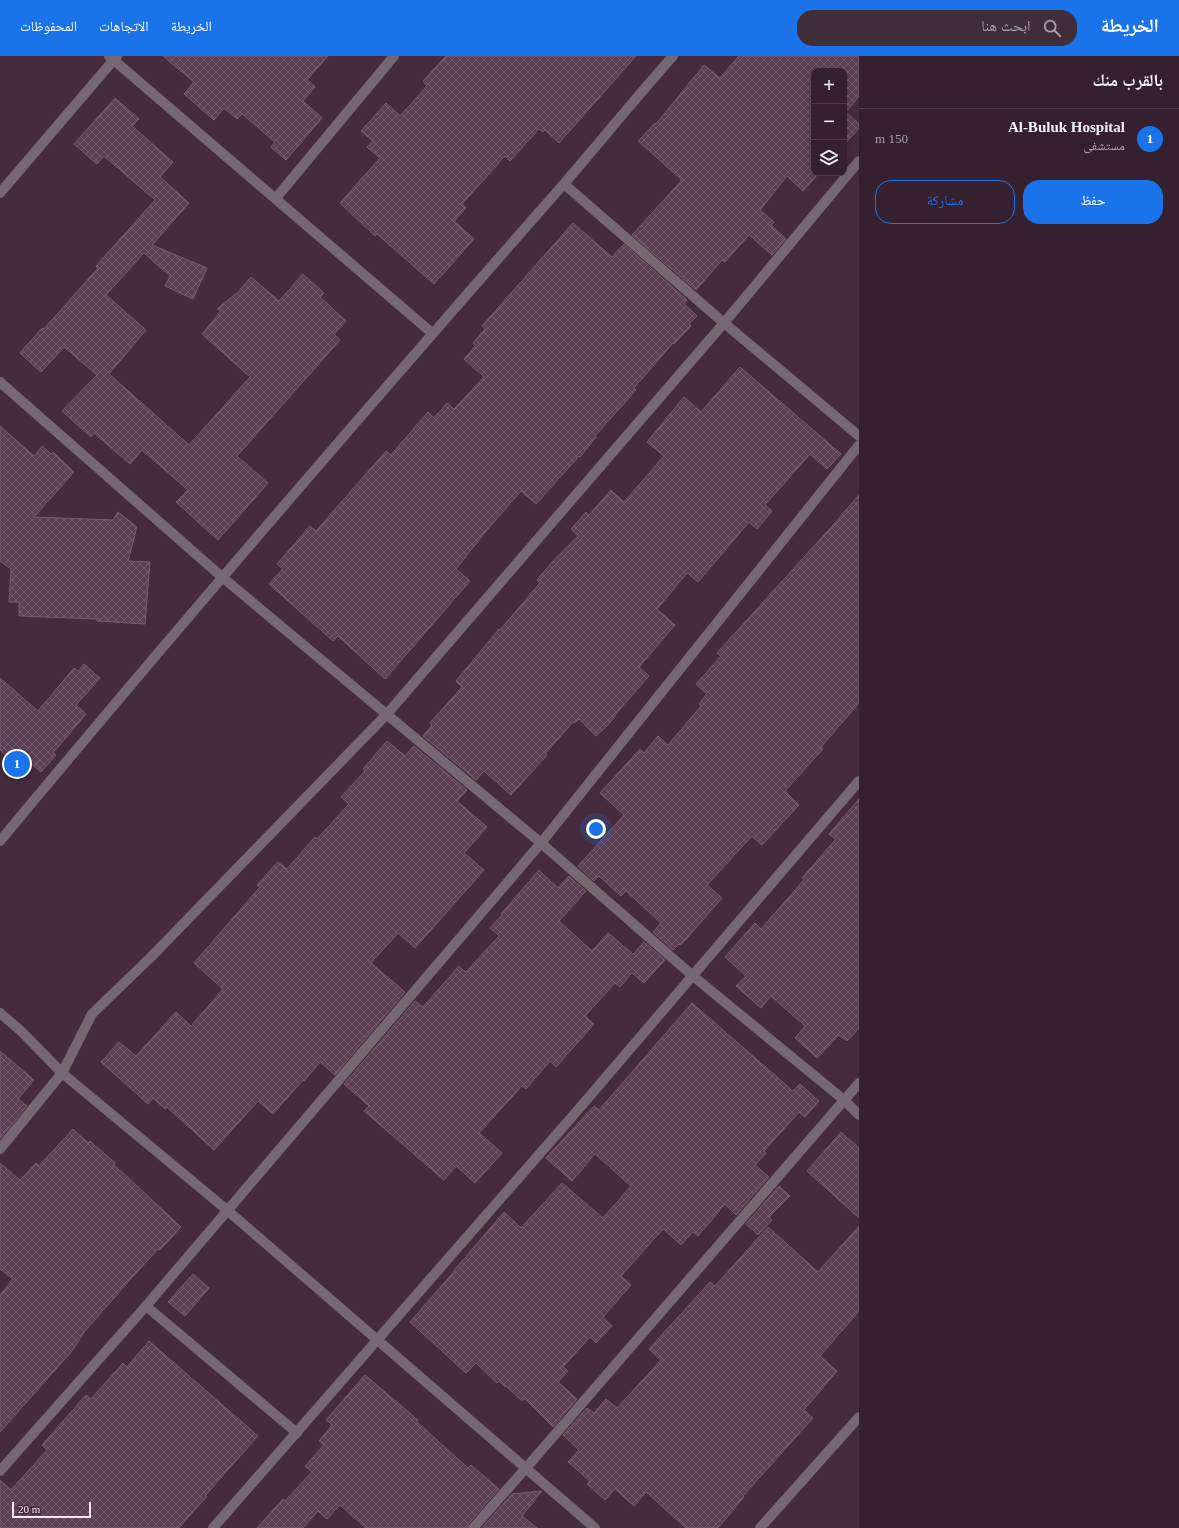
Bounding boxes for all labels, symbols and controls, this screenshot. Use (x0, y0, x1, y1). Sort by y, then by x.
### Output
search box (797, 10, 1077, 46)
text: الخريطة (1101, 15, 1159, 36)
icon: search (1041, 17, 1063, 39)
text: ابحث هنا (981, 18, 1031, 34)
text: المحفوظات (20, 19, 77, 34)
text: الاتجاهات (99, 19, 149, 34)
text: الخريطة (171, 19, 212, 34)
map controls (811, 68, 847, 176)
button: + (811, 68, 847, 104)
text: بالقرب منك (1092, 71, 1163, 90)
button: − (811, 104, 847, 140)
text: Al-Buluk Hospital (1008, 119, 1125, 135)
text: 150 m (875, 131, 908, 146)
text: 1 (1147, 131, 1153, 146)
text: مستشفى (1083, 138, 1125, 153)
button: layers (811, 140, 847, 176)
button: مشاركة (875, 180, 1015, 224)
button: حفظ (1023, 180, 1163, 224)
pin: 1 (4, 749, 30, 779)
your location (586, 819, 606, 839)
scale bar (12, 1500, 91, 1519)
text: 20 m (18, 1503, 40, 1515)

